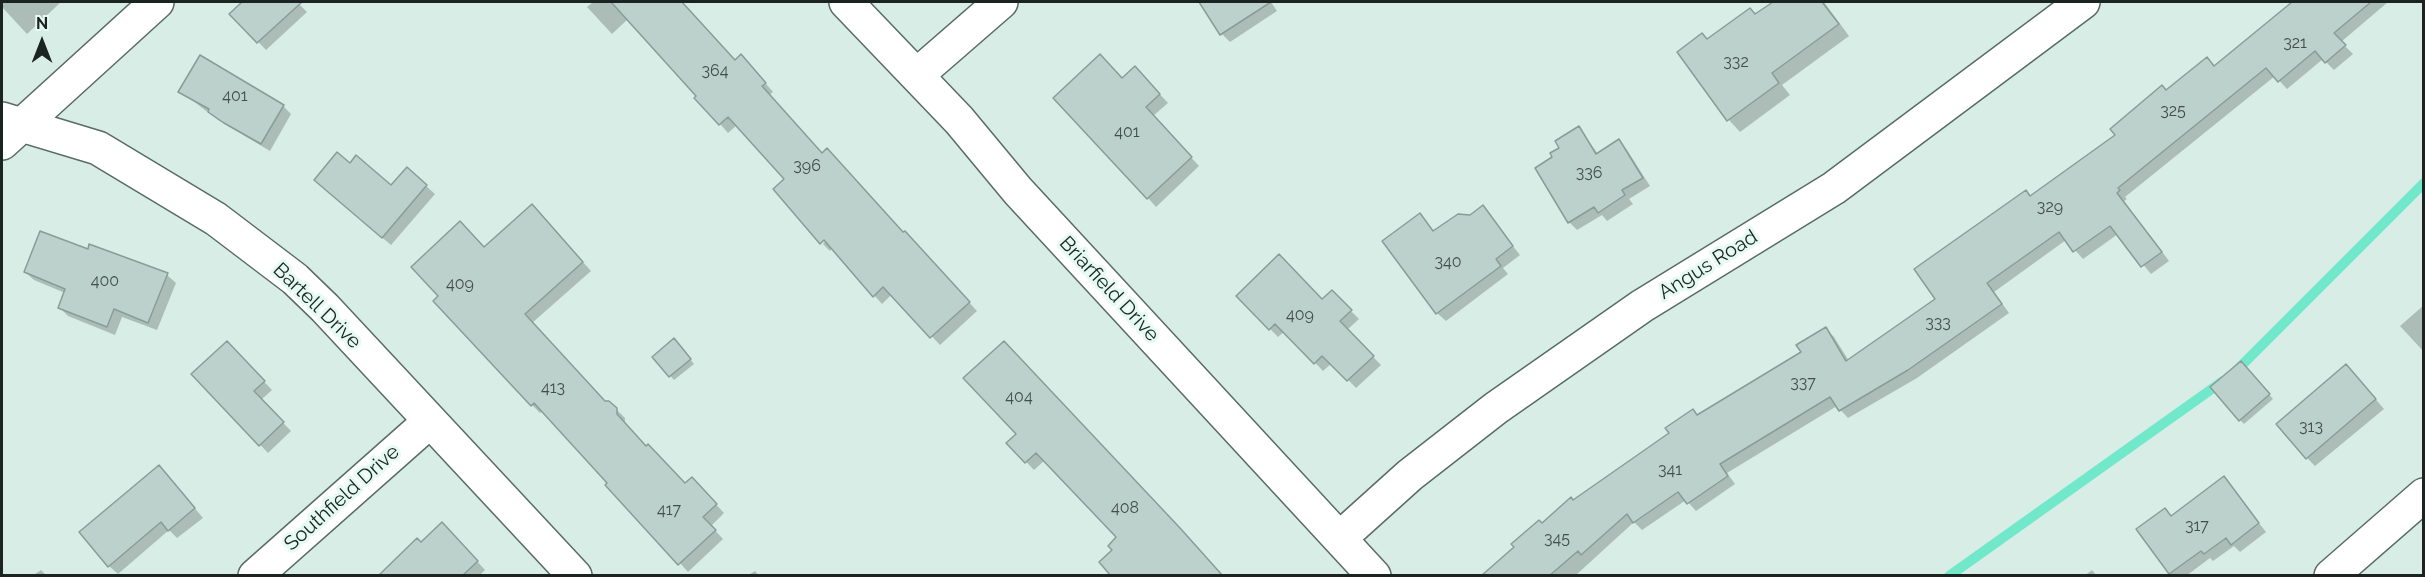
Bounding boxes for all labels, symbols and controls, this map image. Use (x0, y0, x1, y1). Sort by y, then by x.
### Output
north arrow (12, 12, 72, 72)
text: N (36, 14, 48, 33)
house number: 321 (2283, 33, 2307, 53)
house number: 332 (1723, 52, 1749, 72)
house number: 364 (702, 61, 728, 81)
house number: 401 (222, 86, 248, 106)
house number: 325 (2160, 101, 2186, 121)
house number: 401 (1114, 122, 1140, 142)
house number: 396 (793, 156, 821, 176)
house number: 336 (1576, 163, 1602, 183)
house number: 329 (2037, 197, 2063, 217)
street label: Angus Road (1654, 225, 1762, 305)
street label: Briarfield Drive (1054, 231, 1164, 347)
house number: 340 (1434, 252, 1462, 272)
street label: Bartell Drive (268, 258, 366, 354)
house number: 400 (91, 271, 119, 291)
house number: 409 (446, 274, 474, 294)
house number: 409 (1286, 305, 1314, 325)
house number: 333 (1925, 313, 1951, 333)
house number: 337 (1790, 373, 1816, 393)
house number: 413 (541, 378, 565, 398)
house number: 404 (1005, 387, 1033, 407)
house number: 313 (2299, 417, 2323, 437)
street label: Southfield Drive (279, 440, 405, 556)
house number: 341 (1658, 460, 1682, 480)
house number: 408 (1111, 498, 1139, 518)
house number: 417 (657, 500, 681, 520)
house number: 317 (2185, 516, 2209, 536)
house number: 345 (1544, 529, 1570, 549)

